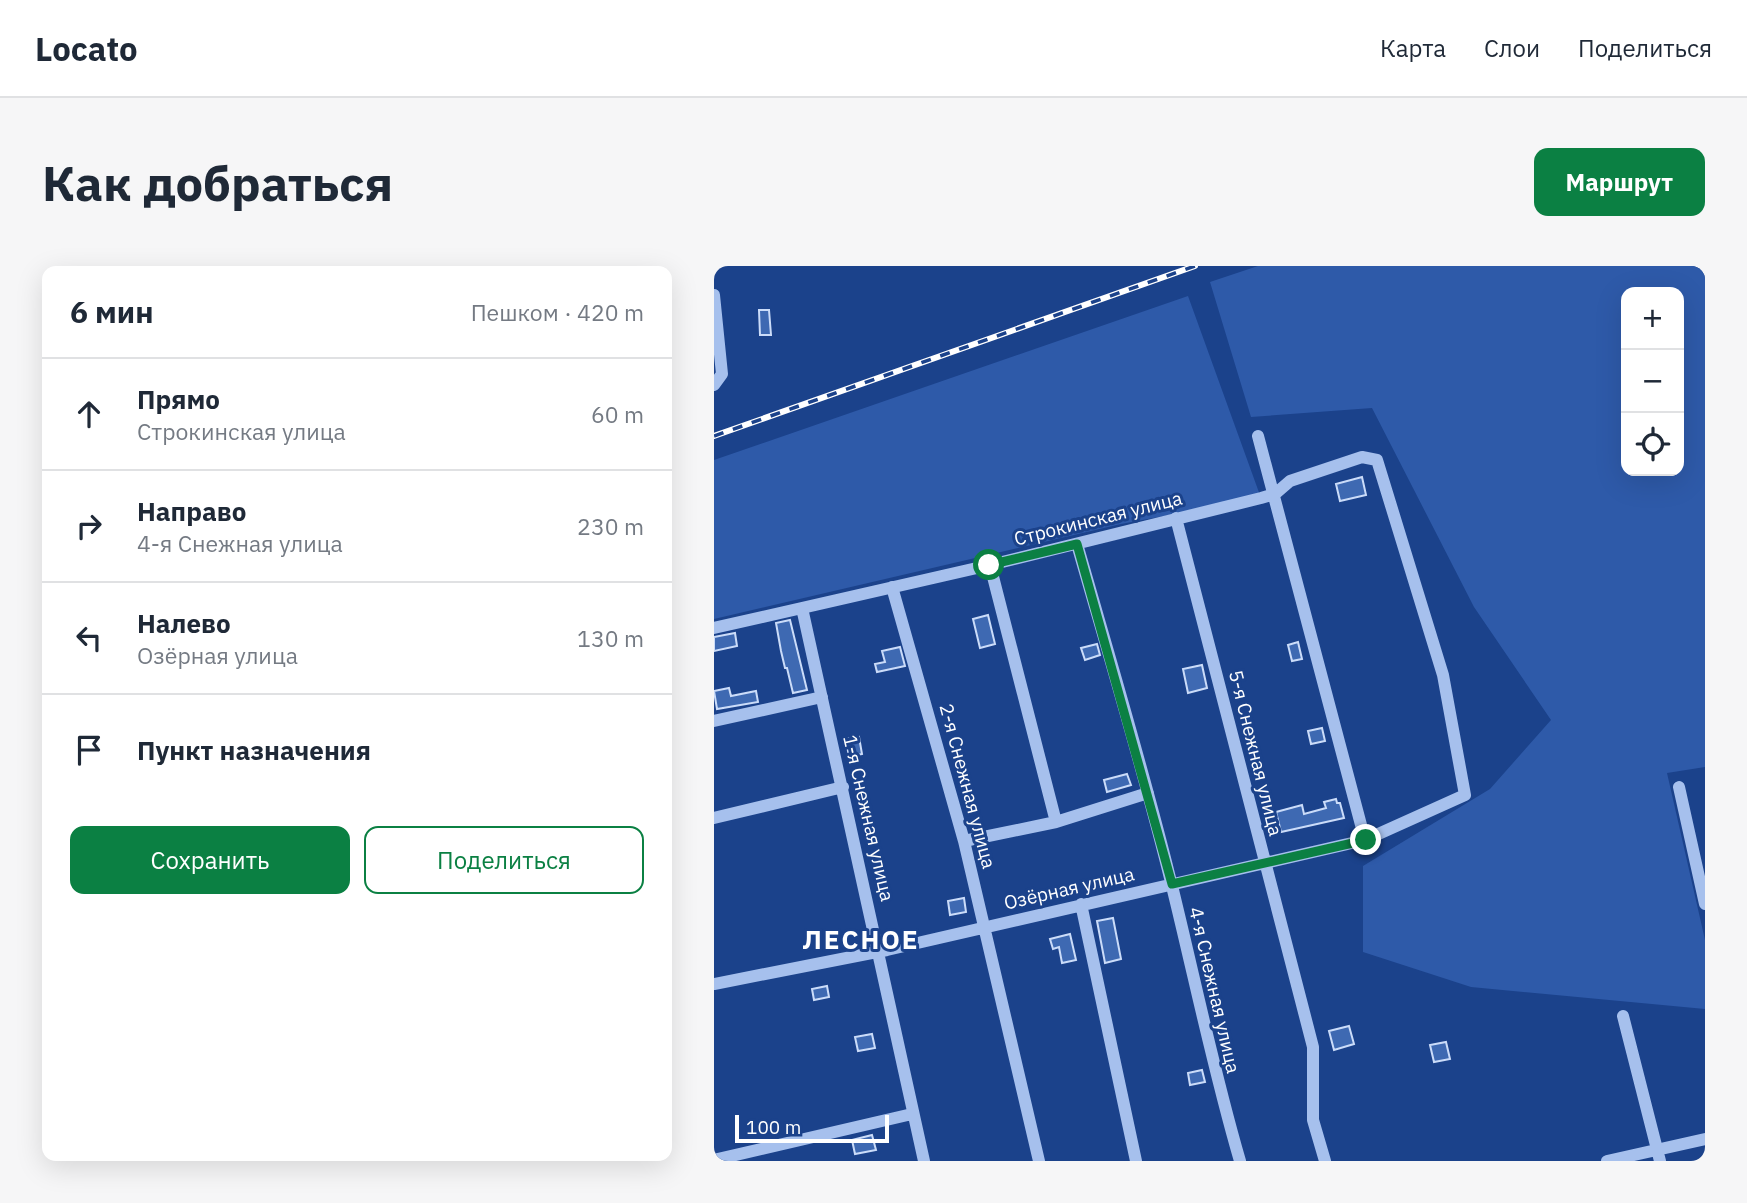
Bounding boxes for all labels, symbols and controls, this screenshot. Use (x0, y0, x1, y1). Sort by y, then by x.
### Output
text: Locato (35, 27, 138, 70)
text: Карта (1380, 32, 1446, 64)
text: Слои (1484, 32, 1540, 64)
text: Поделиться (1578, 32, 1712, 64)
button: Маршрут (1534, 148, 1705, 216)
text: Как добраться (42, 151, 393, 214)
map controls (1621, 287, 1684, 476)
button: + (1621, 287, 1684, 350)
text: 6 мин (70, 292, 154, 331)
text: Пешком · 420 m (471, 297, 644, 327)
button: − (1621, 350, 1684, 413)
text: Прямо (137, 382, 220, 416)
icon: ahead (70, 395, 108, 433)
text: 60 m (591, 399, 644, 429)
button: locate (1621, 413, 1684, 476)
text: Строкинская улица (137, 416, 346, 446)
street label: Строкинская улица (1011, 485, 1185, 551)
text: Направо (137, 494, 246, 528)
icon: right (70, 507, 108, 545)
text: 230 m (577, 511, 644, 541)
text: 4-я Снежная улица (137, 528, 343, 558)
route start (973, 549, 1004, 580)
text: Налево (137, 606, 231, 640)
icon: left (70, 619, 108, 657)
text: 130 m (577, 623, 644, 653)
text: Озёрная улица (137, 640, 298, 670)
street label: 5-я Снежная улица (1224, 668, 1288, 838)
street label: 2-я Снежная улица (934, 701, 1002, 871)
icon: arrive (70, 731, 108, 769)
street label: 1-я Снежная улица (838, 732, 900, 904)
text: Пункт назначения (137, 733, 371, 767)
route end (1350, 824, 1381, 855)
button: Сохранить (70, 826, 350, 894)
button: Поделиться (364, 826, 644, 894)
street label: Озёрная улица (1002, 861, 1136, 915)
street label: 4-я Снежная улица (1184, 904, 1246, 1076)
district label: ЛЕСНОЕ (802, 922, 920, 956)
scale bar (735, 1112, 889, 1144)
text: 100 m (746, 1115, 801, 1139)

